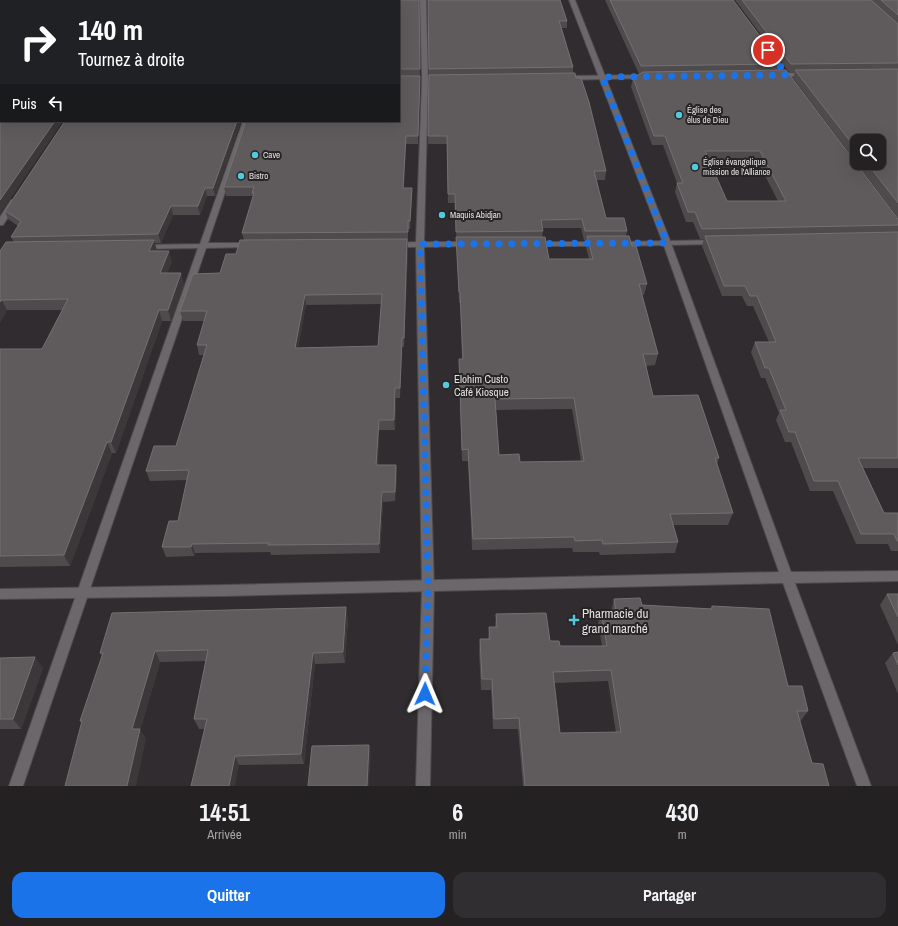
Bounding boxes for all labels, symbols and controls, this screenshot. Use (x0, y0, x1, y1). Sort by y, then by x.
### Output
text: 140 m (78, 11, 143, 49)
icon: right (12, 16, 64, 68)
pin (751, 33, 785, 67)
icon: arrive (757, 39, 779, 61)
text: Tournez à droite (78, 47, 185, 72)
icon: left (45, 92, 67, 114)
text: Puis (12, 93, 37, 114)
place label: Église des élus de Dieu (687, 104, 728, 126)
marker: Église des élus de Dieu (674, 110, 684, 120)
map controls (850, 134, 886, 170)
button: search (850, 134, 886, 170)
place label: Cave (263, 149, 280, 161)
marker: Cave (250, 150, 260, 160)
place label: Église évangelique mission de l'Alliance (703, 156, 770, 178)
marker: Église évangelique mission de l'Alliance (690, 162, 700, 172)
place label: Bistro (249, 170, 268, 182)
marker: Bistro (236, 171, 246, 181)
place label: Maquis Abidjan (450, 209, 501, 221)
marker: Maquis Abidjan (437, 210, 447, 220)
place label: Elohim Custo Café Kiosque (454, 372, 509, 399)
marker: Elohim Custo Café Kiosque (441, 380, 451, 390)
place label: Pharmacie du grand marché (582, 605, 648, 637)
marker: Pharmacie du grand marché (569, 615, 579, 625)
position arrow (404, 673, 446, 715)
text: 14:51 (199, 796, 250, 828)
text: 6 (452, 796, 463, 828)
text: 430 (666, 796, 699, 828)
text: Arrivée (207, 826, 242, 843)
text: min (449, 826, 467, 843)
text: m (678, 826, 687, 843)
button: Quitter (12, 872, 445, 918)
button: Partager (453, 872, 886, 918)

